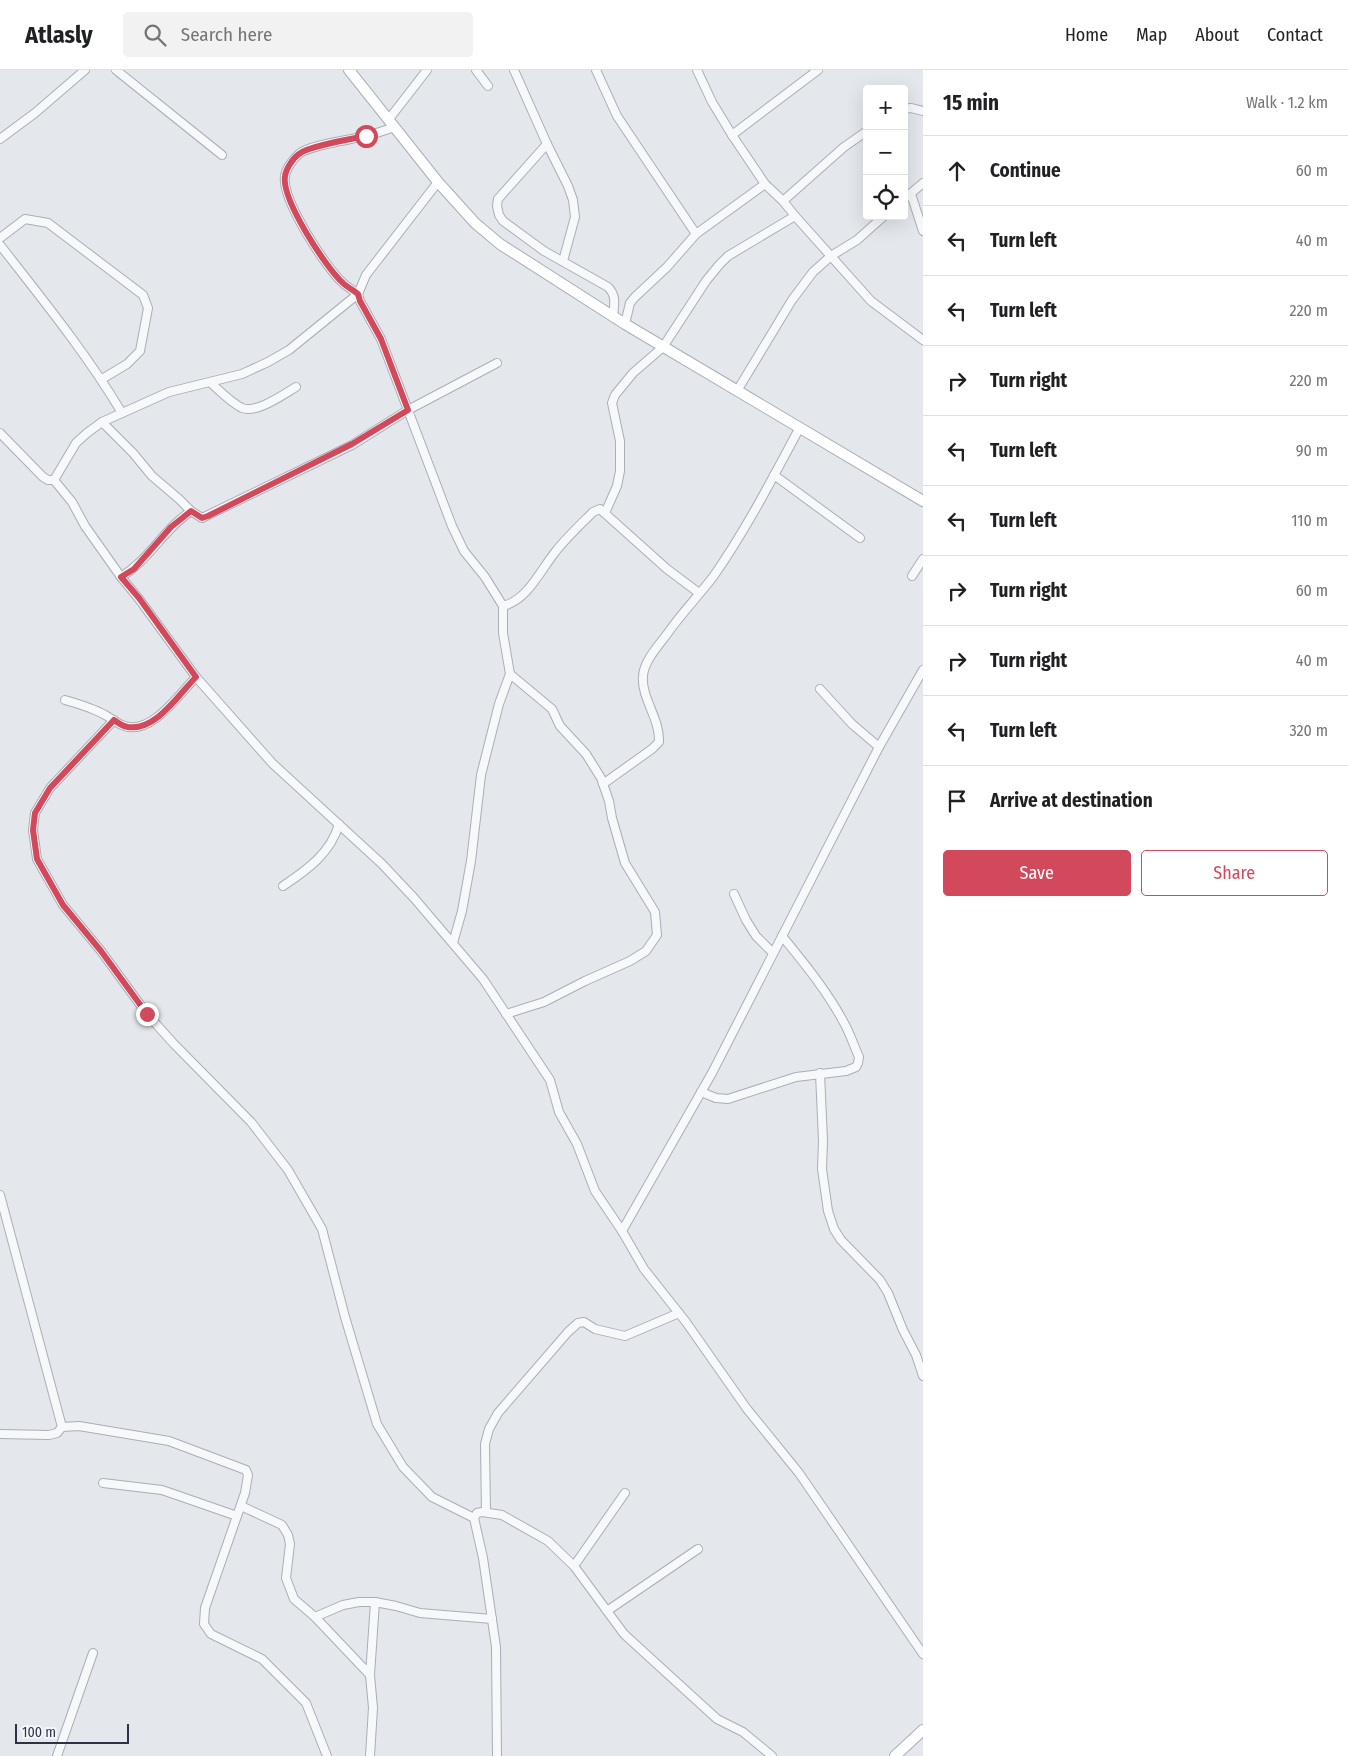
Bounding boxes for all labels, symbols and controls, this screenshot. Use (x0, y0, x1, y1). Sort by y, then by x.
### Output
search box (123, 12, 473, 57)
text: Atlasly (25, 21, 93, 49)
icon: search (141, 21, 169, 49)
text: Search here (181, 23, 272, 46)
text: Home (1065, 24, 1108, 46)
text: Map (1136, 24, 1167, 46)
text: About (1195, 24, 1239, 46)
text: Contact (1267, 24, 1323, 46)
map controls (863, 85, 908, 220)
button: + (863, 85, 908, 130)
text: 15 min (943, 90, 999, 116)
text: Walk · 1.2 km (1246, 93, 1328, 112)
route start (355, 125, 378, 148)
button: − (863, 130, 908, 175)
icon: ahead (943, 157, 971, 185)
text: Continue (990, 159, 1061, 182)
text: 60 m (1296, 161, 1328, 180)
button: locate (863, 175, 908, 220)
icon: left (943, 227, 971, 255)
text: Turn left (990, 229, 1057, 252)
text: 40 m (1296, 231, 1328, 250)
icon: left (943, 297, 971, 325)
text: Turn left (990, 299, 1057, 322)
text: 220 m (1289, 301, 1328, 320)
icon: right (943, 367, 971, 395)
text: Turn right (990, 369, 1067, 392)
text: 220 m (1289, 371, 1328, 390)
icon: left (943, 437, 971, 465)
text: Turn left (990, 439, 1057, 462)
text: 90 m (1296, 441, 1328, 460)
icon: left (943, 507, 971, 535)
text: Turn left (990, 509, 1057, 532)
text: 110 m (1291, 511, 1328, 530)
icon: right (943, 577, 971, 605)
text: Turn right (990, 579, 1067, 602)
text: 60 m (1296, 581, 1328, 600)
icon: right (943, 647, 971, 675)
text: Turn right (990, 649, 1067, 672)
text: 40 m (1296, 651, 1328, 670)
icon: left (943, 717, 971, 745)
text: Turn left (990, 719, 1057, 742)
text: 320 m (1289, 721, 1328, 740)
icon: arrive (943, 787, 971, 815)
text: Arrive at destination (990, 789, 1153, 812)
button: Save (943, 850, 1131, 896)
button: Share (1141, 850, 1328, 896)
route end (136, 1003, 159, 1026)
scale bar (15, 1721, 129, 1744)
text: 100 m (22, 1724, 56, 1741)

